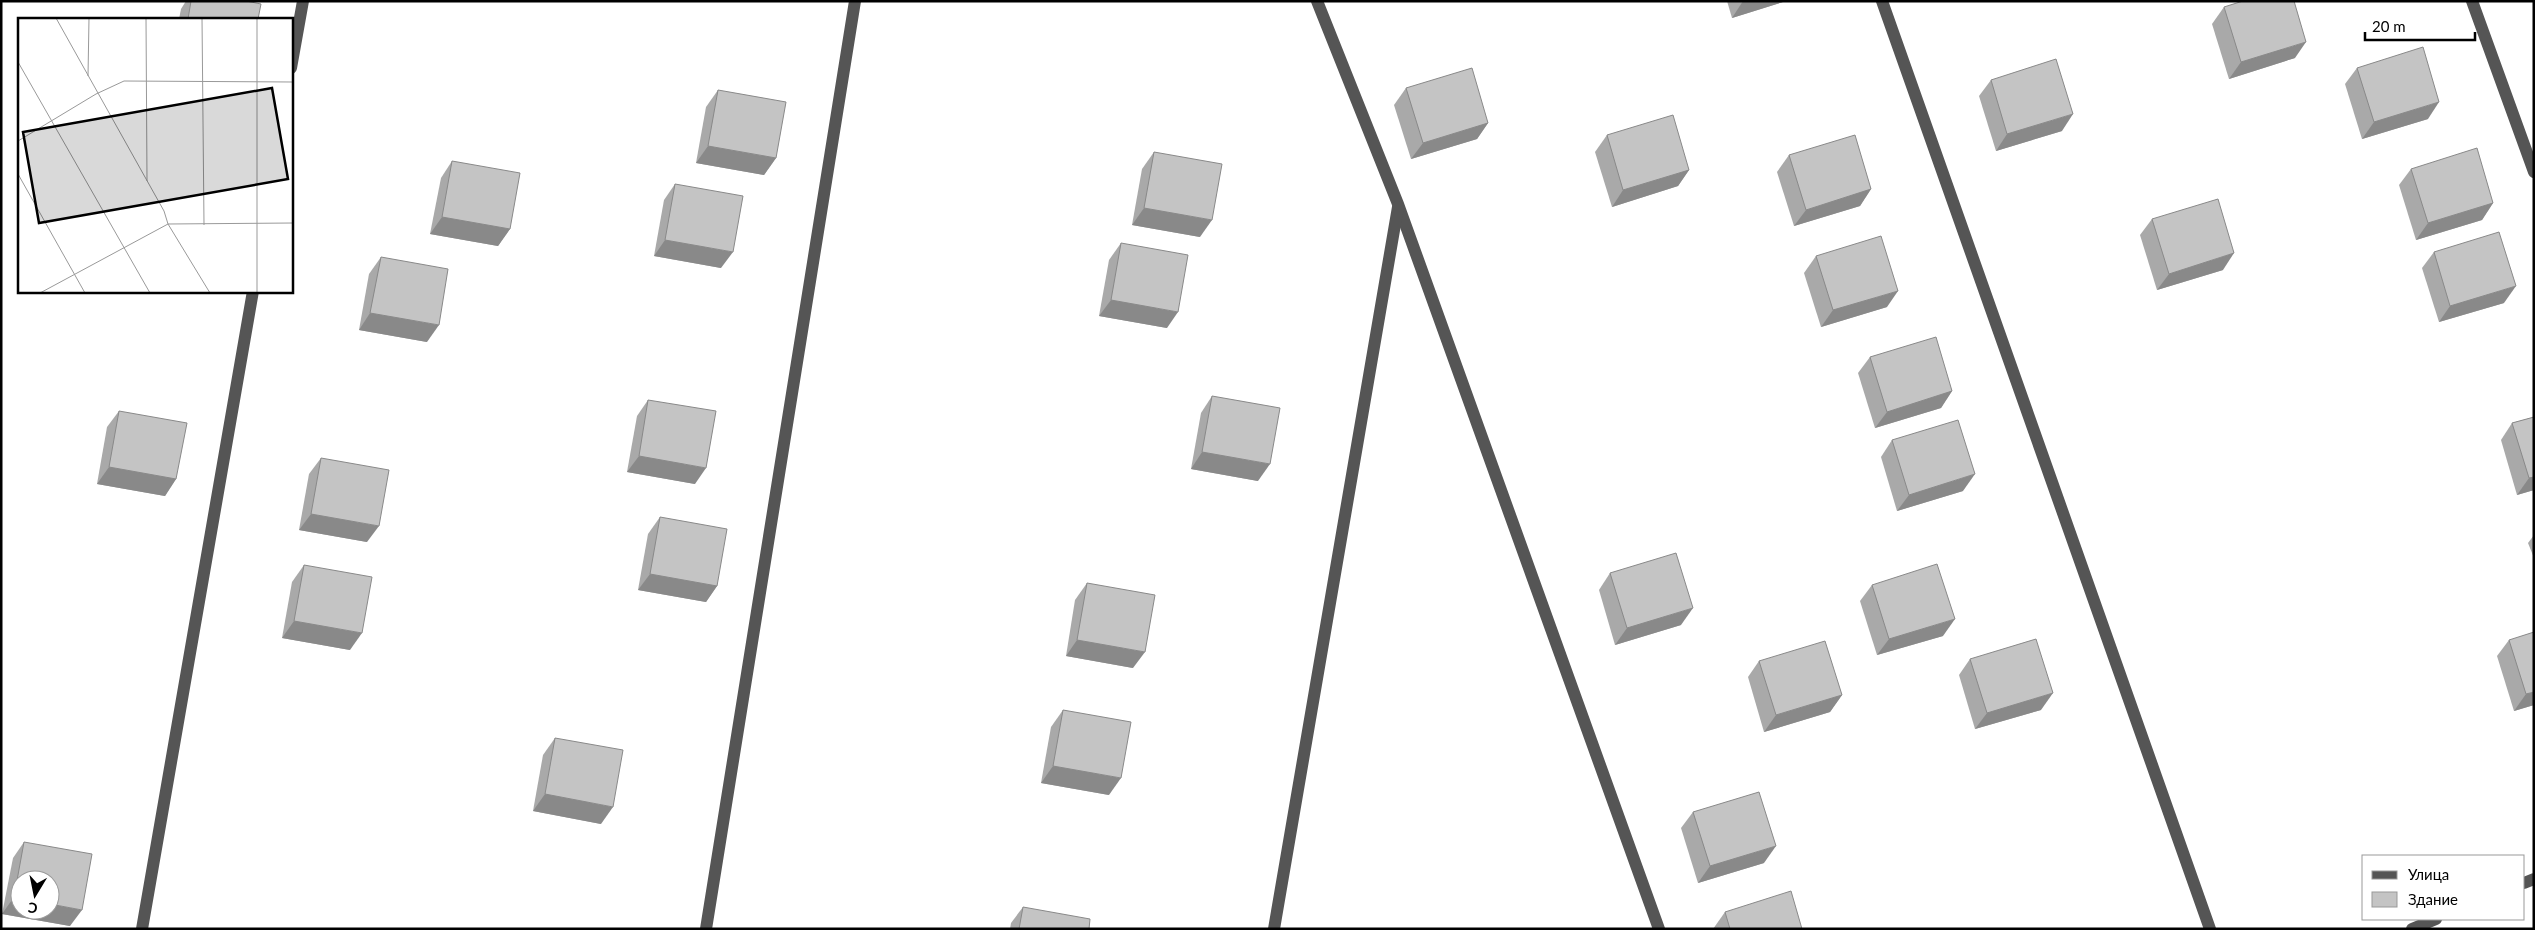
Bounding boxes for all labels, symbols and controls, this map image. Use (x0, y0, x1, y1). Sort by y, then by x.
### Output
scale bar (2365, 10, 2475, 42)
text: 20 m (2372, 17, 2406, 35)
inset map (18, 18, 292, 292)
legend (2362, 855, 2525, 920)
text: Улица (2408, 865, 2449, 883)
north arrow (10, 870, 60, 920)
text: Здание (2408, 890, 2458, 908)
text: С (26, 899, 39, 917)

